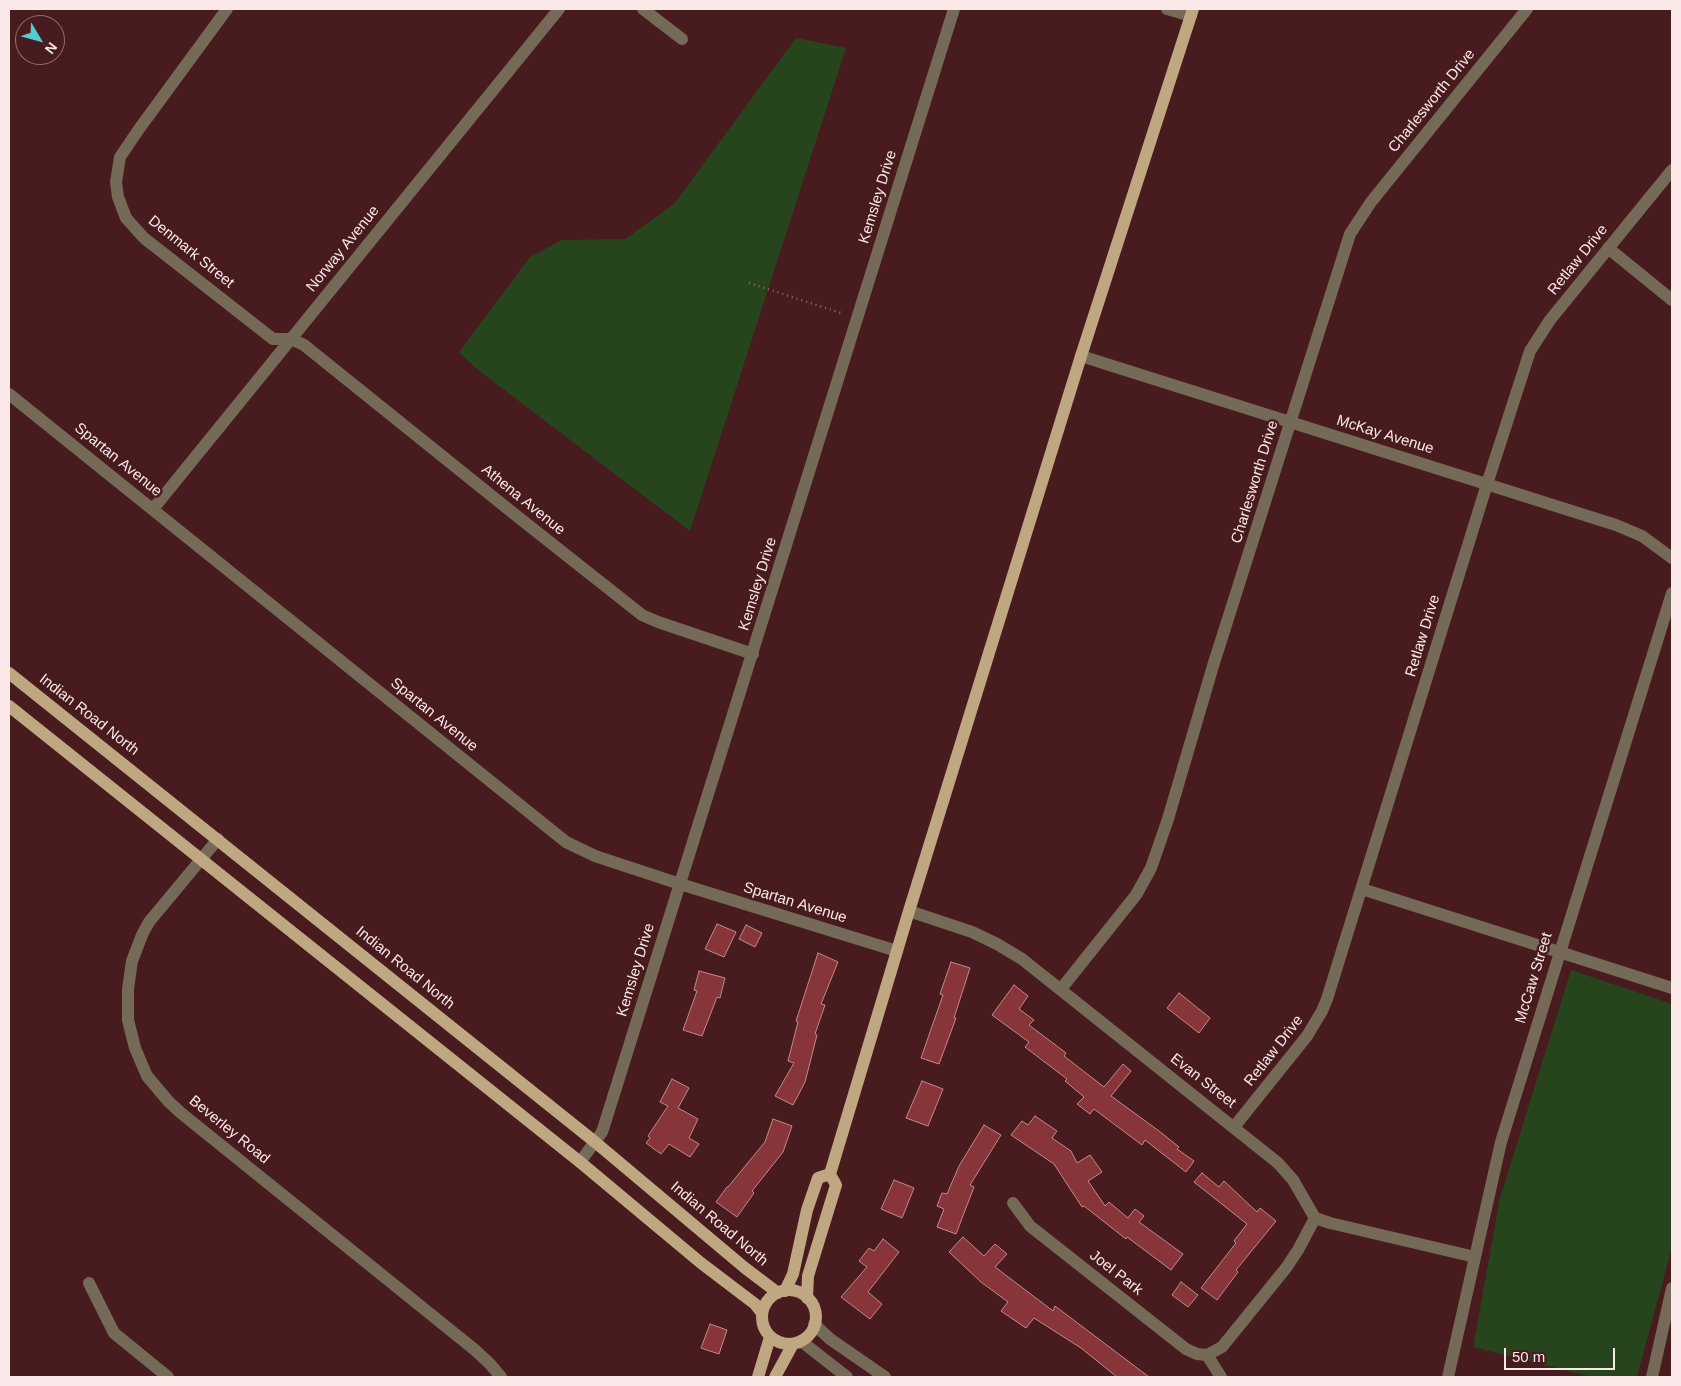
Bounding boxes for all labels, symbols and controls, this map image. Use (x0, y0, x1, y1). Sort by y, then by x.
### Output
north arrow (15, 15, 65, 65)
text: N (42, 40, 61, 57)
street label: Charlesworth Drive (1385, 46, 1479, 156)
street label: Kemsley Drive (855, 148, 901, 246)
street label: Norway Avenue (303, 202, 383, 296)
street label: Denmark Street (145, 212, 237, 292)
street label: Retlaw Drive (1544, 221, 1612, 299)
street label: McKay Avenue (1334, 412, 1436, 458)
street label: Charlesworth Drive (1228, 418, 1282, 546)
street label: Spartan Avenue (71, 419, 165, 501)
street label: Athena Avenue (478, 461, 568, 539)
street label: Kemsley Drive (735, 535, 781, 633)
street label: Retlaw Drive (1402, 593, 1444, 679)
street label: Indian Road North (35, 670, 143, 760)
street label: Spartan Avenue (387, 674, 481, 756)
street label: Spartan Avenue (741, 879, 849, 927)
street label: Kemsley Drive (613, 921, 659, 1019)
street label: Indian Road North (352, 923, 458, 1013)
street label: McCaw Street (1512, 930, 1556, 1026)
street label: Retlaw Drive (1241, 1012, 1307, 1090)
street label: Evan Street (1167, 1050, 1239, 1112)
street label: Beverley Road (185, 1092, 273, 1168)
street label: Indian Road North (667, 1178, 771, 1270)
street label: Joel Park (1086, 1247, 1146, 1299)
scale bar (1506, 1338, 1617, 1370)
text: 50 m (1512, 1348, 1545, 1365)

